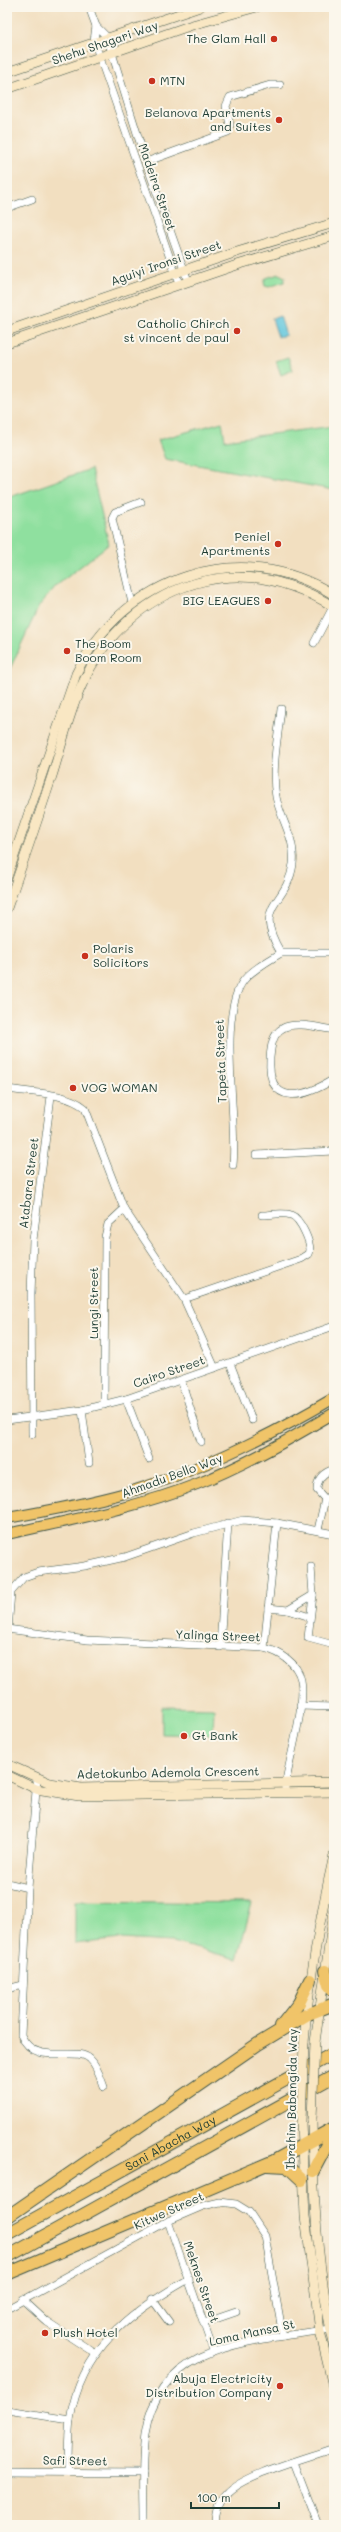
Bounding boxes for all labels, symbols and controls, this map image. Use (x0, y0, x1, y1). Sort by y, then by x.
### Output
street label: Shehu Shagari Way (49, 16, 160, 68)
place label: The Glam Hall (186, 30, 266, 46)
marker: The Glam Hall (269, 34, 279, 44)
place label: MTN (160, 72, 185, 88)
marker: MTN (147, 76, 157, 86)
place label: Belanova Apartments and Suites (145, 104, 271, 134)
marker: Belanova Apartments and Suites (274, 115, 284, 125)
street label: Madeira Street (136, 141, 180, 232)
street label: Aguiyi Ironsi Street (108, 236, 223, 288)
place label: Catholic Chirch st vincent de paul (124, 315, 229, 345)
marker: Catholic Chirch st vincent de paul (232, 326, 242, 336)
place label: Peniel Apartments (201, 528, 270, 558)
marker: Peniel Apartments (273, 539, 283, 549)
place label: BIG LEAGUES (183, 592, 260, 608)
marker: BIG LEAGUES (263, 596, 273, 606)
place label: The Boom Boom Room (75, 635, 142, 665)
marker: The Boom Boom Room (62, 646, 72, 656)
place label: Polaris Solicitors (93, 940, 149, 970)
marker: Polaris Solicitors (80, 951, 90, 961)
street label: Tapeta Street (211, 1019, 229, 1103)
place label: VOG WOMAN (81, 1079, 158, 1095)
marker: VOG WOMAN (68, 1083, 78, 1093)
street label: Atabara Street (14, 1136, 42, 1229)
street label: Lungi Street (85, 1267, 101, 1339)
street label: Cairo Street (131, 1351, 207, 1391)
street label: Ahmadu Bello Way (119, 1449, 224, 1501)
street label: Yalinga Street (175, 1626, 261, 1644)
place label: Gt Bank (192, 1727, 238, 1743)
marker: Gt Bank (179, 1731, 189, 1741)
street label: Adetokunbo Ademola Crescent (77, 1762, 259, 1782)
street label: Ibrahim Babangida Way (282, 2028, 300, 2170)
street label: Sani Abacha Way (122, 2111, 218, 2174)
street label: Kitwe Street (131, 2188, 206, 2233)
street label: Meknes Street (180, 2239, 223, 2325)
street label: Loma Mansa St (207, 2315, 296, 2349)
place label: Plush Hotel (53, 2324, 118, 2340)
marker: Plush Hotel (40, 2328, 50, 2338)
place label: Abuja Electricity Distribution Company (145, 2370, 272, 2400)
marker: Abuja Electricity Distribution Company (275, 2381, 285, 2391)
street label: Safi Street (43, 2451, 107, 2469)
scale bar (191, 2484, 279, 2510)
text: 100 m (197, 2489, 231, 2505)

